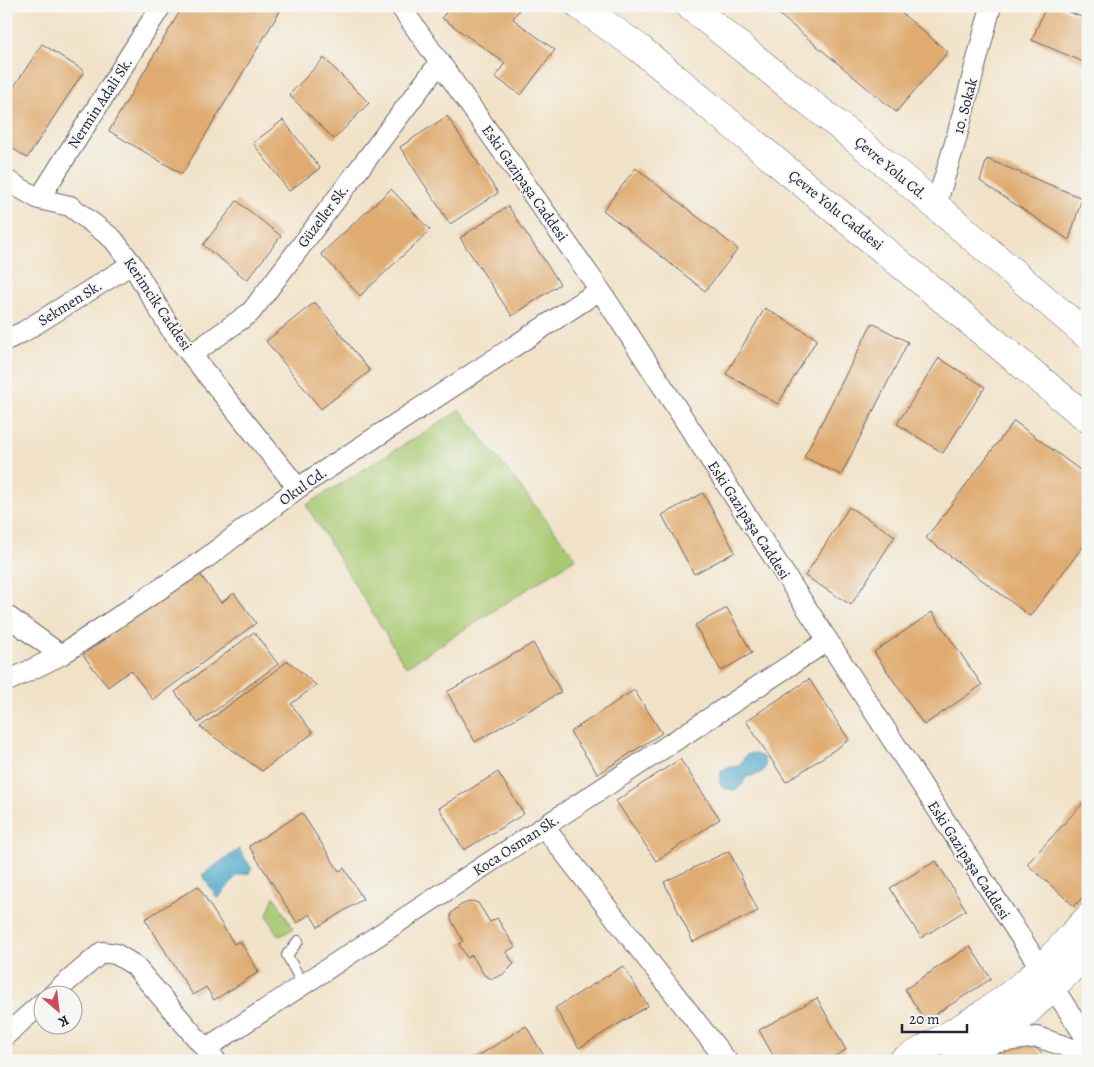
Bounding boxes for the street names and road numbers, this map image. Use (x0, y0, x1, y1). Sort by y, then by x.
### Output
street label: Nermin Adali Sk. (63, 53, 137, 153)
street label: 10. Sokak (948, 75, 982, 136)
street label: Eski Gazipaşa Caddesi (477, 121, 573, 245)
street label: Çevre Yolu Cd. (850, 132, 932, 204)
street label: Çevre Yolu Caddesi (784, 165, 888, 255)
street label: Güzeller Sk. (293, 180, 353, 252)
street label: Kerimcik Caddesi (119, 253, 197, 355)
street label: Sekmen Sk. (34, 275, 106, 331)
street label: Eski Gazipaşa Caddesi (703, 457, 795, 583)
street label: Okul Cd. (275, 462, 331, 510)
street label: Eski Gazipaşa Caddesi (923, 797, 1015, 923)
street label: Koca Osman Sk. (469, 810, 563, 880)

